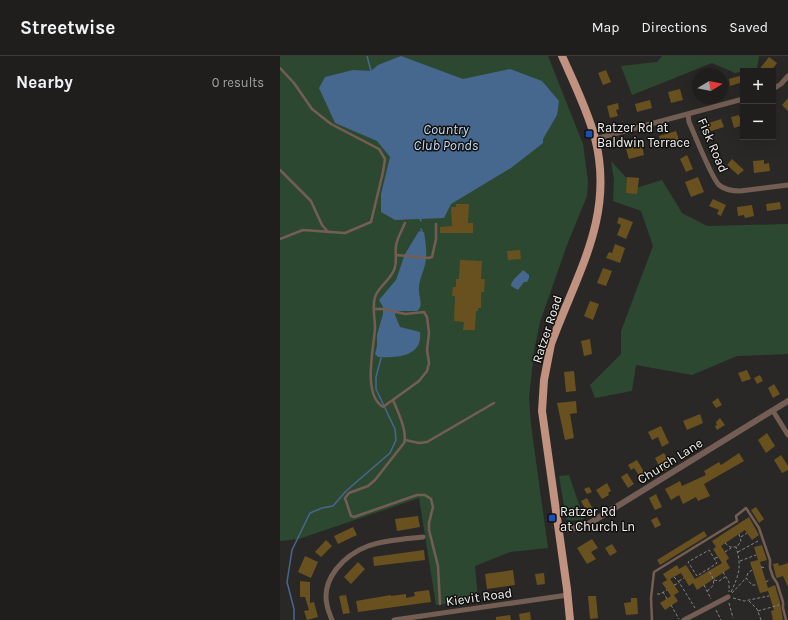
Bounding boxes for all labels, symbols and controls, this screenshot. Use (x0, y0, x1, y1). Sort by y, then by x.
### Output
text: Streetwise (20, 17, 115, 39)
text: Map (592, 19, 620, 36)
text: Directions (642, 19, 707, 36)
text: Saved (729, 19, 768, 36)
north arrow (692, 68, 728, 104)
map controls (740, 68, 776, 140)
button: + (740, 68, 776, 104)
text: Nearby (16, 72, 73, 92)
text: 0 results (212, 75, 264, 90)
button: − (740, 104, 776, 140)
street label: Fisk Road (695, 115, 731, 175)
place label: Ratzer Rd at Baldwin Terrace (597, 120, 690, 150)
water label: Country Club Ponds (414, 121, 479, 154)
marker: Ratzer Rd at Baldwin Terrace (584, 129, 594, 139)
street label: Ratzer Road (529, 293, 565, 365)
street label: Church Lane (635, 435, 706, 487)
place label: Ratzer Rd at Church Ln (560, 504, 635, 534)
marker: Ratzer Rd at Church Ln (547, 513, 557, 523)
street label: Kievit Road (445, 585, 513, 609)

